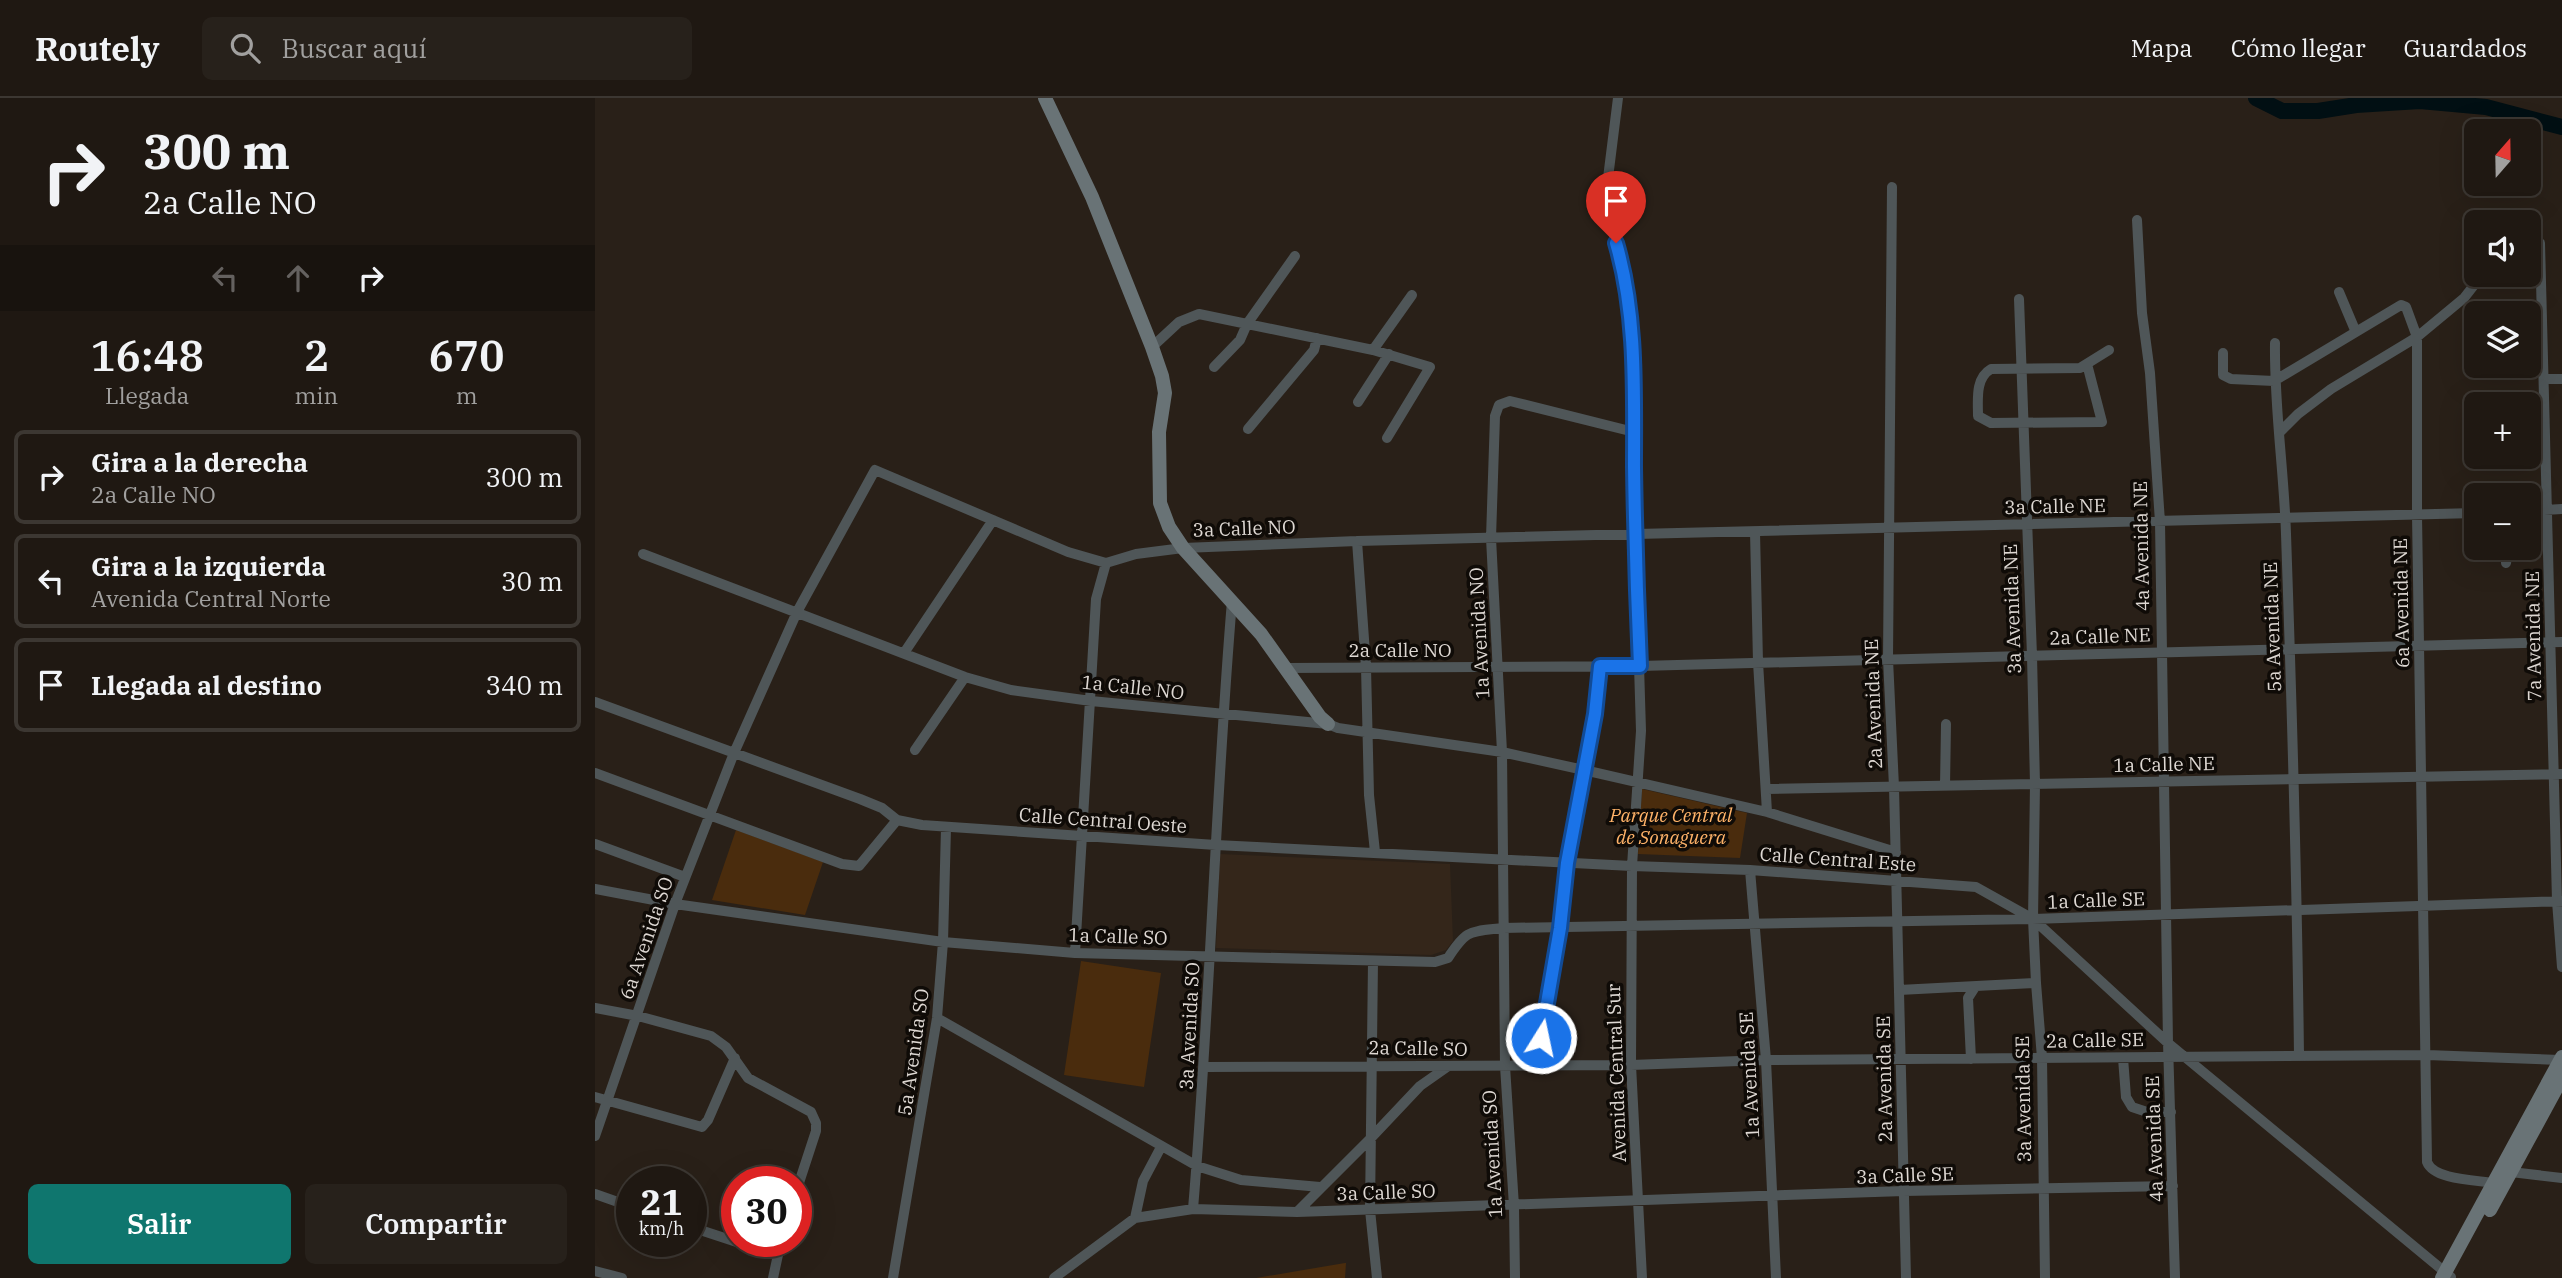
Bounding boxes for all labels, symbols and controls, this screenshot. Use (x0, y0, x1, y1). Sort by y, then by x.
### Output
search box (202, 17, 692, 80)
text: Routely (35, 27, 160, 70)
icon: search (226, 29, 264, 67)
text: Buscar aquí (282, 31, 427, 65)
text: Mapa (2131, 32, 2193, 64)
text: Cómo llegar (2231, 32, 2366, 64)
text: Guardados (2404, 32, 2527, 64)
text: 300 m (143, 119, 290, 182)
north arrow (2464, 119, 2541, 196)
map controls (2464, 119, 2541, 560)
icon: right (28, 126, 119, 217)
pin (1586, 171, 1646, 243)
text: 2a Calle NO (143, 181, 317, 223)
icon: arrive (1597, 182, 1635, 220)
button: sound (2464, 210, 2541, 287)
icon: left (206, 259, 244, 297)
icon: ahead (279, 259, 317, 297)
icon: right (352, 259, 390, 297)
button: layers (2464, 301, 2541, 378)
text: 16:48 (91, 328, 204, 383)
text: 2 (304, 328, 329, 383)
text: 670 (429, 328, 504, 383)
text: Llegada (105, 380, 189, 410)
text: min (294, 380, 338, 410)
text: m (456, 380, 478, 410)
button: + (2464, 392, 2541, 469)
text: Gira a la derecha (91, 445, 308, 479)
icon: right (32, 458, 70, 496)
text: 300 m (485, 460, 563, 494)
text: 2a Calle NO (91, 479, 216, 509)
street label: 4a Avenida NE (2128, 481, 2154, 611)
button: − (2464, 483, 2541, 560)
street label: 3a Calle NE (2004, 493, 2106, 519)
street label: 3a Calle NO (1192, 514, 1296, 542)
street label: 6a Avenida NE (2388, 538, 2414, 668)
street label: 3a Avenida NE (1998, 543, 2026, 675)
text: Gira a la izquierda (91, 549, 326, 583)
street label: 5a Avenida NE (2258, 561, 2286, 693)
icon: left (32, 562, 70, 600)
text: 30 m (501, 564, 563, 598)
street label: 1a Avenida NO (1464, 567, 1494, 699)
street label: 7a Avenida NE (2520, 571, 2546, 701)
text: Avenida Central Norte (91, 583, 331, 613)
street label: 2a Calle NE (2049, 622, 2151, 650)
street label: 2a Calle NO (1348, 638, 1452, 662)
street label: 2a Avenida NE (1859, 638, 1887, 770)
icon: arrive (32, 666, 70, 704)
text: Llegada al destino (91, 668, 322, 702)
text: 340 m (485, 668, 563, 702)
street label: 1a Calle NO (1080, 670, 1186, 704)
street label: 1a Calle NE (2113, 751, 2215, 777)
street label: Calle Central Oeste (1018, 802, 1188, 838)
park label: Parque Central de Sonaguera (1609, 803, 1733, 849)
street label: Calle Central Este (1759, 842, 1917, 876)
street label: 6a Avenida SO (614, 874, 678, 1002)
street label: 1a Calle SE (2047, 886, 2145, 914)
street label: 1a Calle SO (1068, 922, 1168, 950)
street label: 3a Avenida SO (1174, 961, 1204, 1091)
street label: Avenida Central Sur (1601, 983, 1631, 1163)
street label: 5a Avenida SO (892, 987, 934, 1117)
position arrow (1504, 1001, 1578, 1075)
street label: 1a Avenida SE (1734, 1011, 1764, 1139)
street label: 2a Avenida SE (1871, 1015, 1897, 1143)
street label: 2a Calle SE (2046, 1027, 2144, 1053)
street label: 2a Calle SO (1368, 1035, 1468, 1061)
street label: 3a Avenida SE (2010, 1035, 2036, 1163)
street label: 4a Avenida SE (2140, 1075, 2168, 1203)
street label: 1a Avenida SO (1477, 1089, 1507, 1219)
street label: 3a Calle SE (1856, 1161, 1954, 1189)
speed limit sign: 30 (721, 1166, 812, 1257)
street label: 3a Calle SO (1336, 1178, 1436, 1206)
text: 21 (640, 1179, 683, 1225)
button: Salir (28, 1184, 291, 1264)
button: Compartir (305, 1184, 567, 1264)
text: km/h (639, 1217, 684, 1240)

